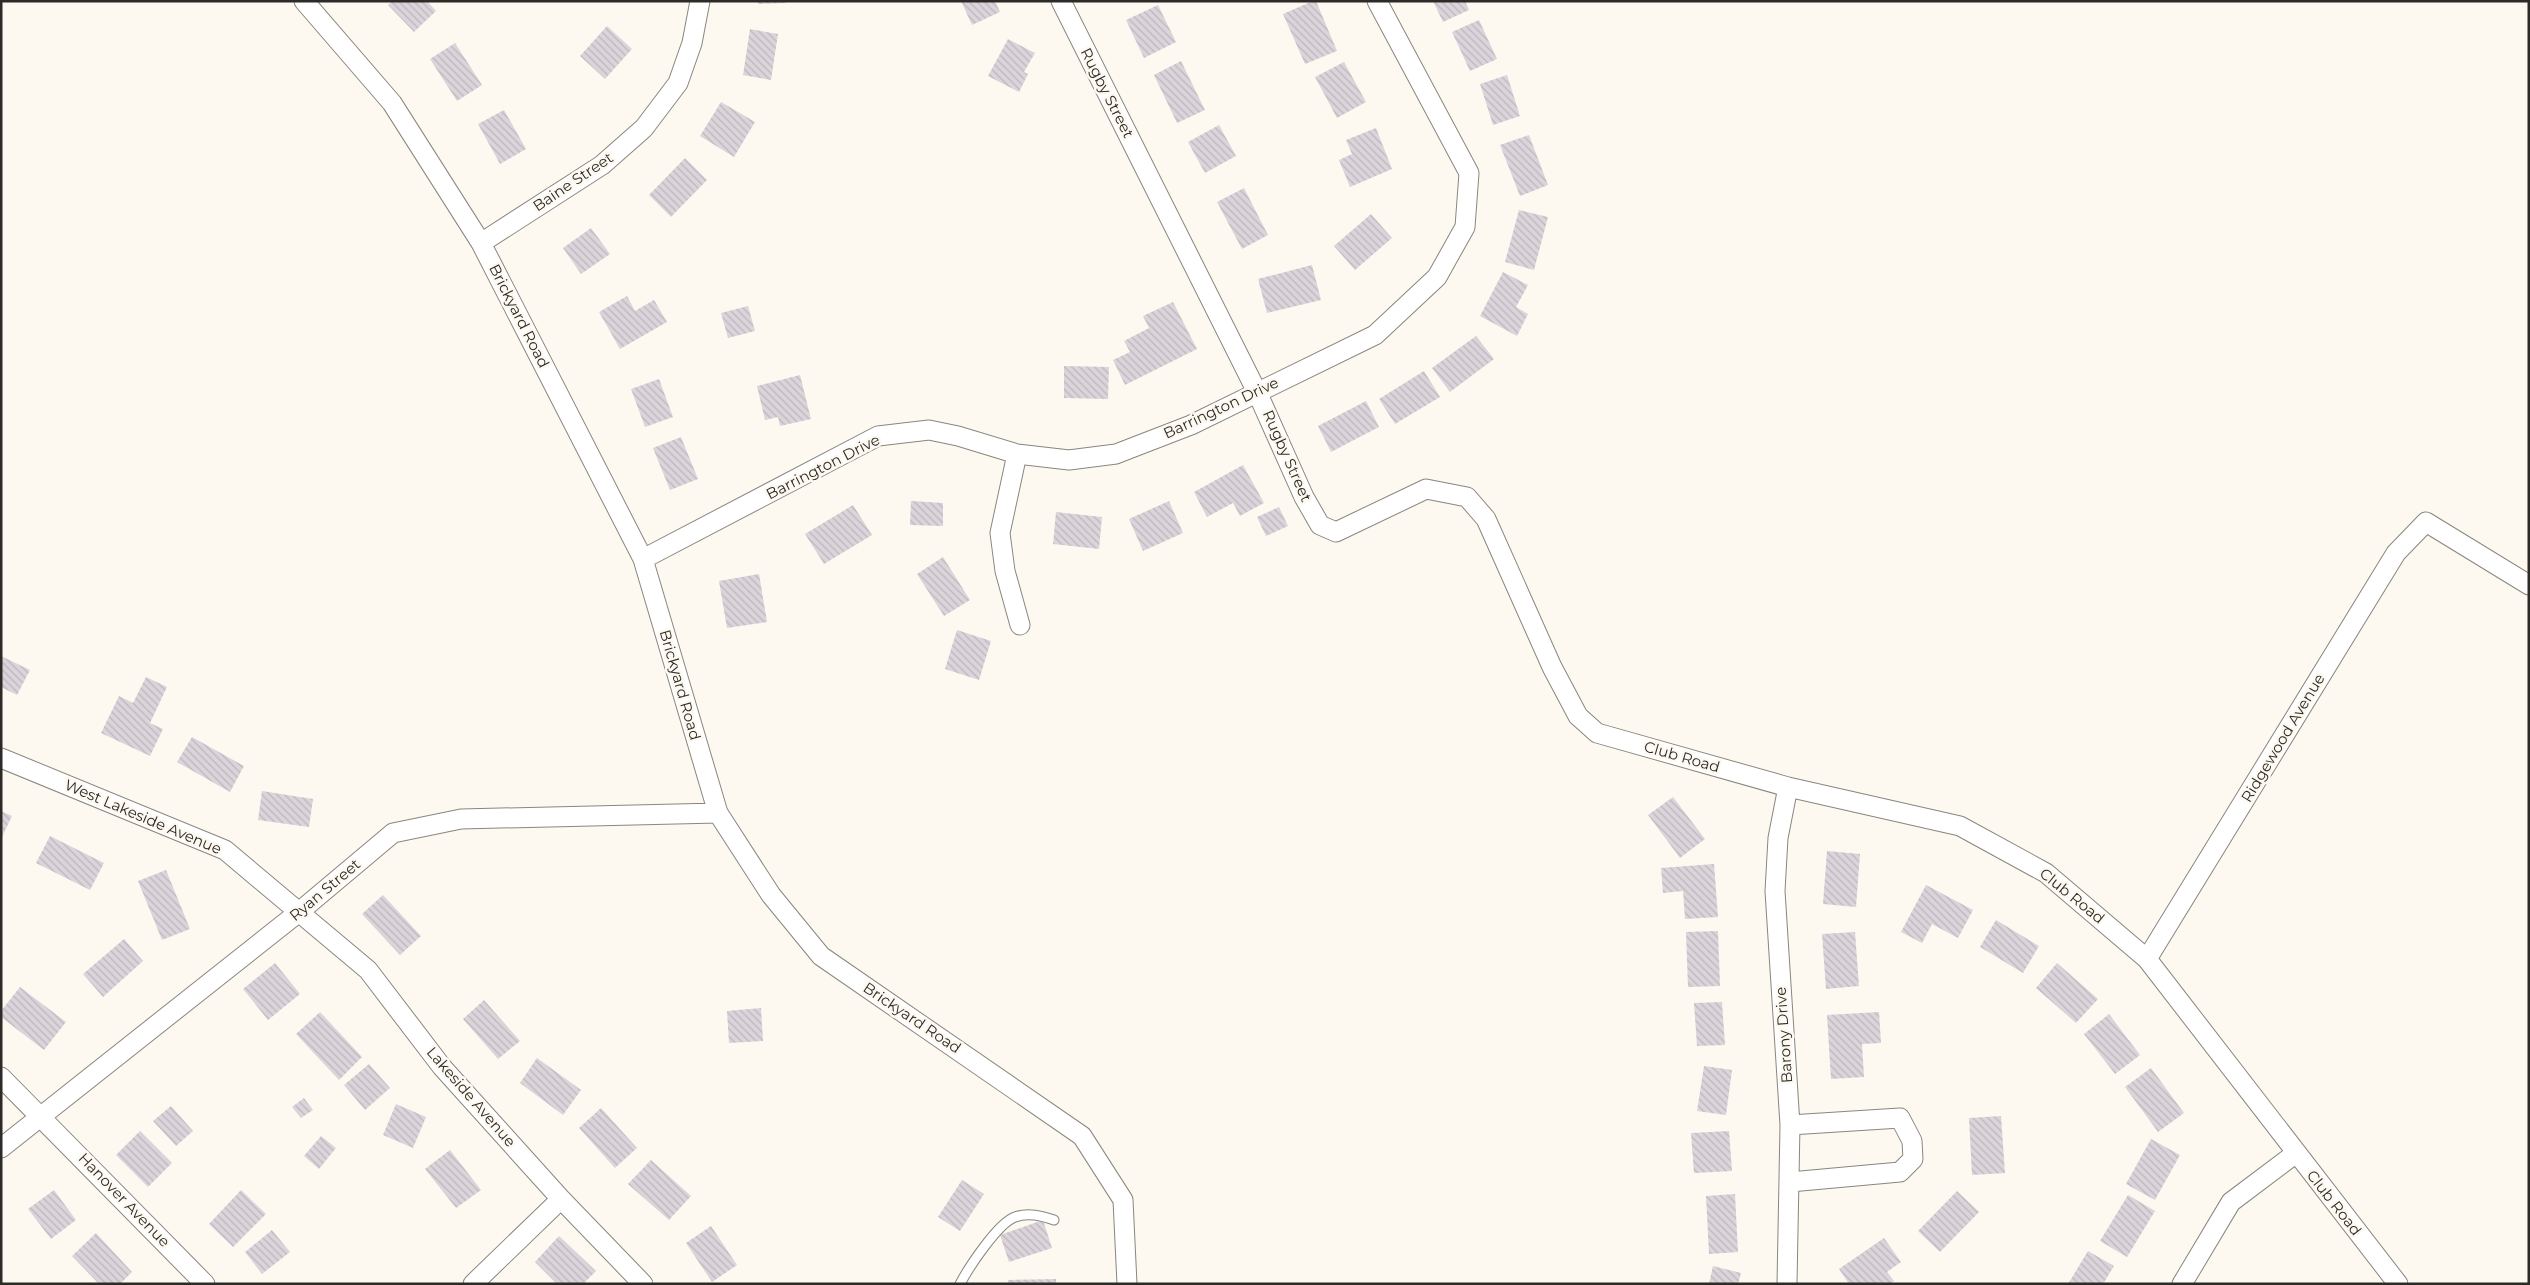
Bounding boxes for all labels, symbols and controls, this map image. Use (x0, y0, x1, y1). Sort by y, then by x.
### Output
street label: Rugby Street (1077, 45, 1138, 141)
street label: Baine Street (529, 148, 616, 215)
street label: Brickyard Road (485, 261, 554, 371)
street label: Barrington Drive (1160, 373, 1281, 443)
street label: Rugby Street (1259, 407, 1316, 505)
street label: Barrington Drive (763, 430, 883, 503)
street label: Brickyard Road (656, 627, 705, 742)
street label: Ridgewood Avenue (2237, 670, 2328, 806)
street label: Club Road (1642, 737, 1722, 776)
street label: West Lakeside Avenue (62, 775, 225, 858)
street label: Ryan Street (285, 854, 364, 925)
street label: Club Road (2036, 864, 2109, 928)
street label: Brickyard Road (860, 978, 965, 1057)
street label: Barony Drive (1771, 986, 1796, 1084)
street label: Lakeside Avenue (423, 1043, 520, 1151)
street label: Hanover Avenue (74, 1148, 174, 1251)
street label: Club Road (2303, 1166, 2366, 1239)

